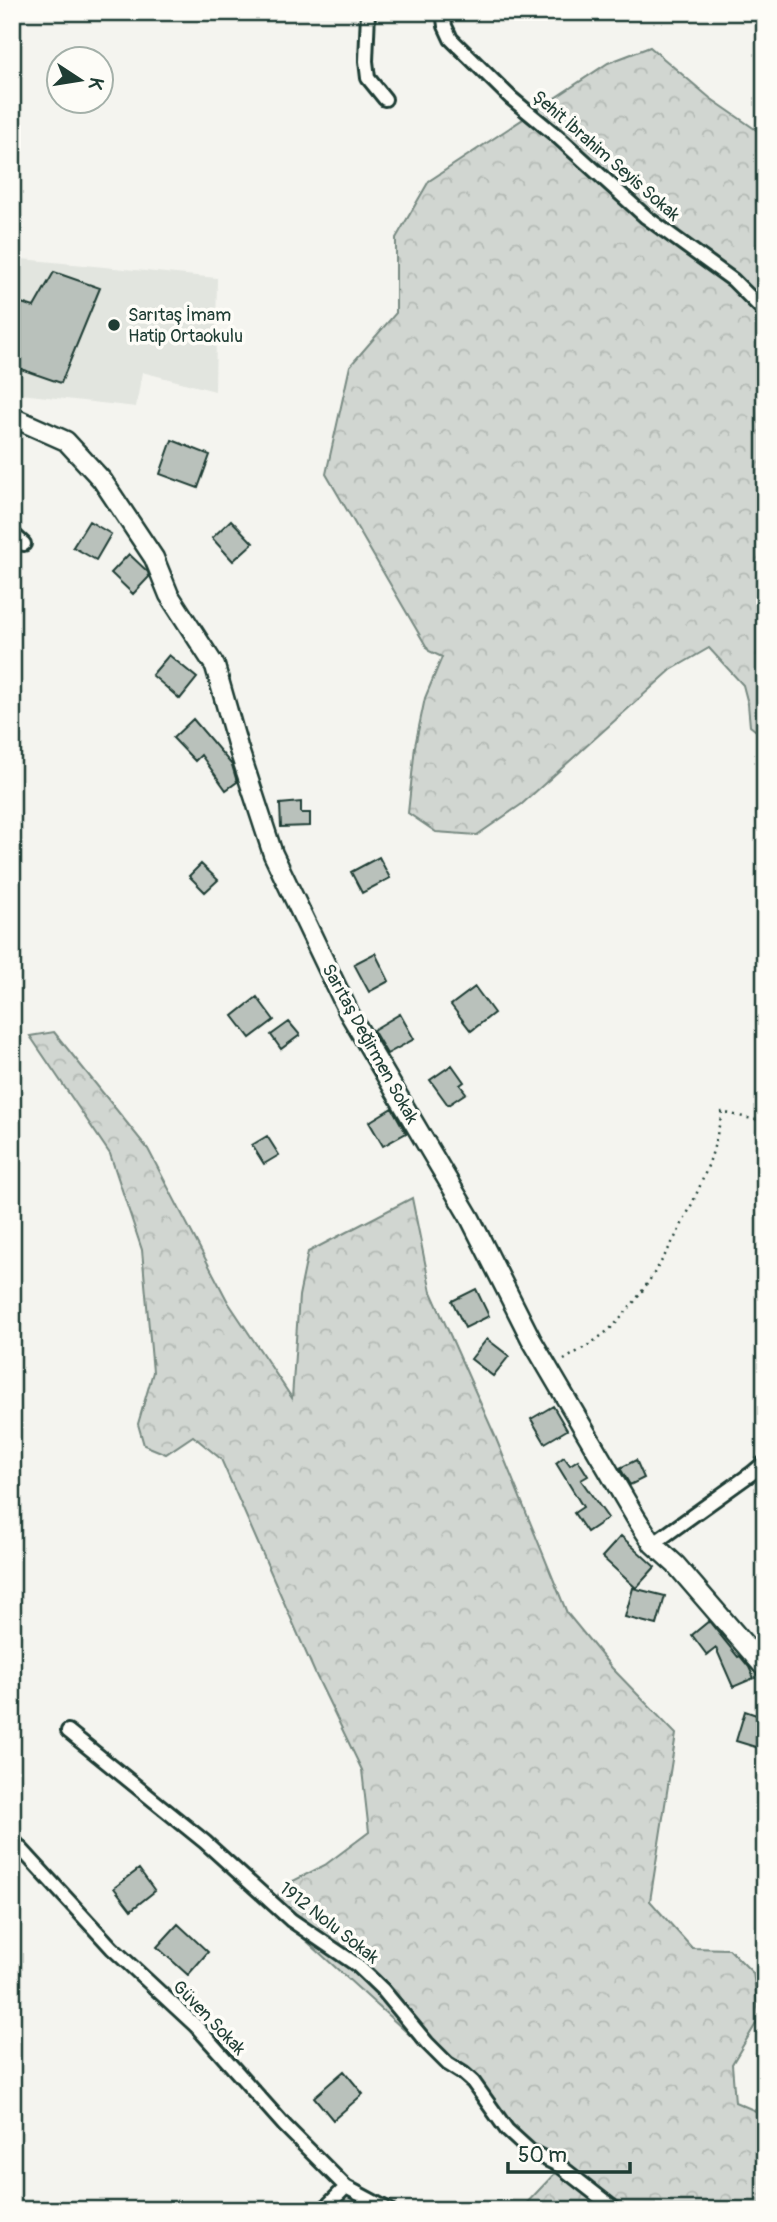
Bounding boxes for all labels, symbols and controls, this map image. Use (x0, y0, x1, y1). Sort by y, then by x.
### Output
north arrow (46, 46, 116, 116)
text: K (83, 75, 109, 92)
street label: Şehit İbrahim Seyis Sokak (527, 86, 685, 227)
place label: Sarıtaş İmam Hatip Ortaokulu (128, 304, 243, 348)
marker: Sarıtaş İmam Hatip Ortaokulu (106, 317, 122, 333)
street label: Sarıtaş Değirmen Sokak (317, 960, 424, 1128)
street label: 1912 Nolu Sokak (275, 1877, 384, 1969)
street label: Güven Sokak (168, 1976, 251, 2061)
scale bar (508, 2131, 630, 2175)
text: 50 m (518, 2142, 567, 2169)

